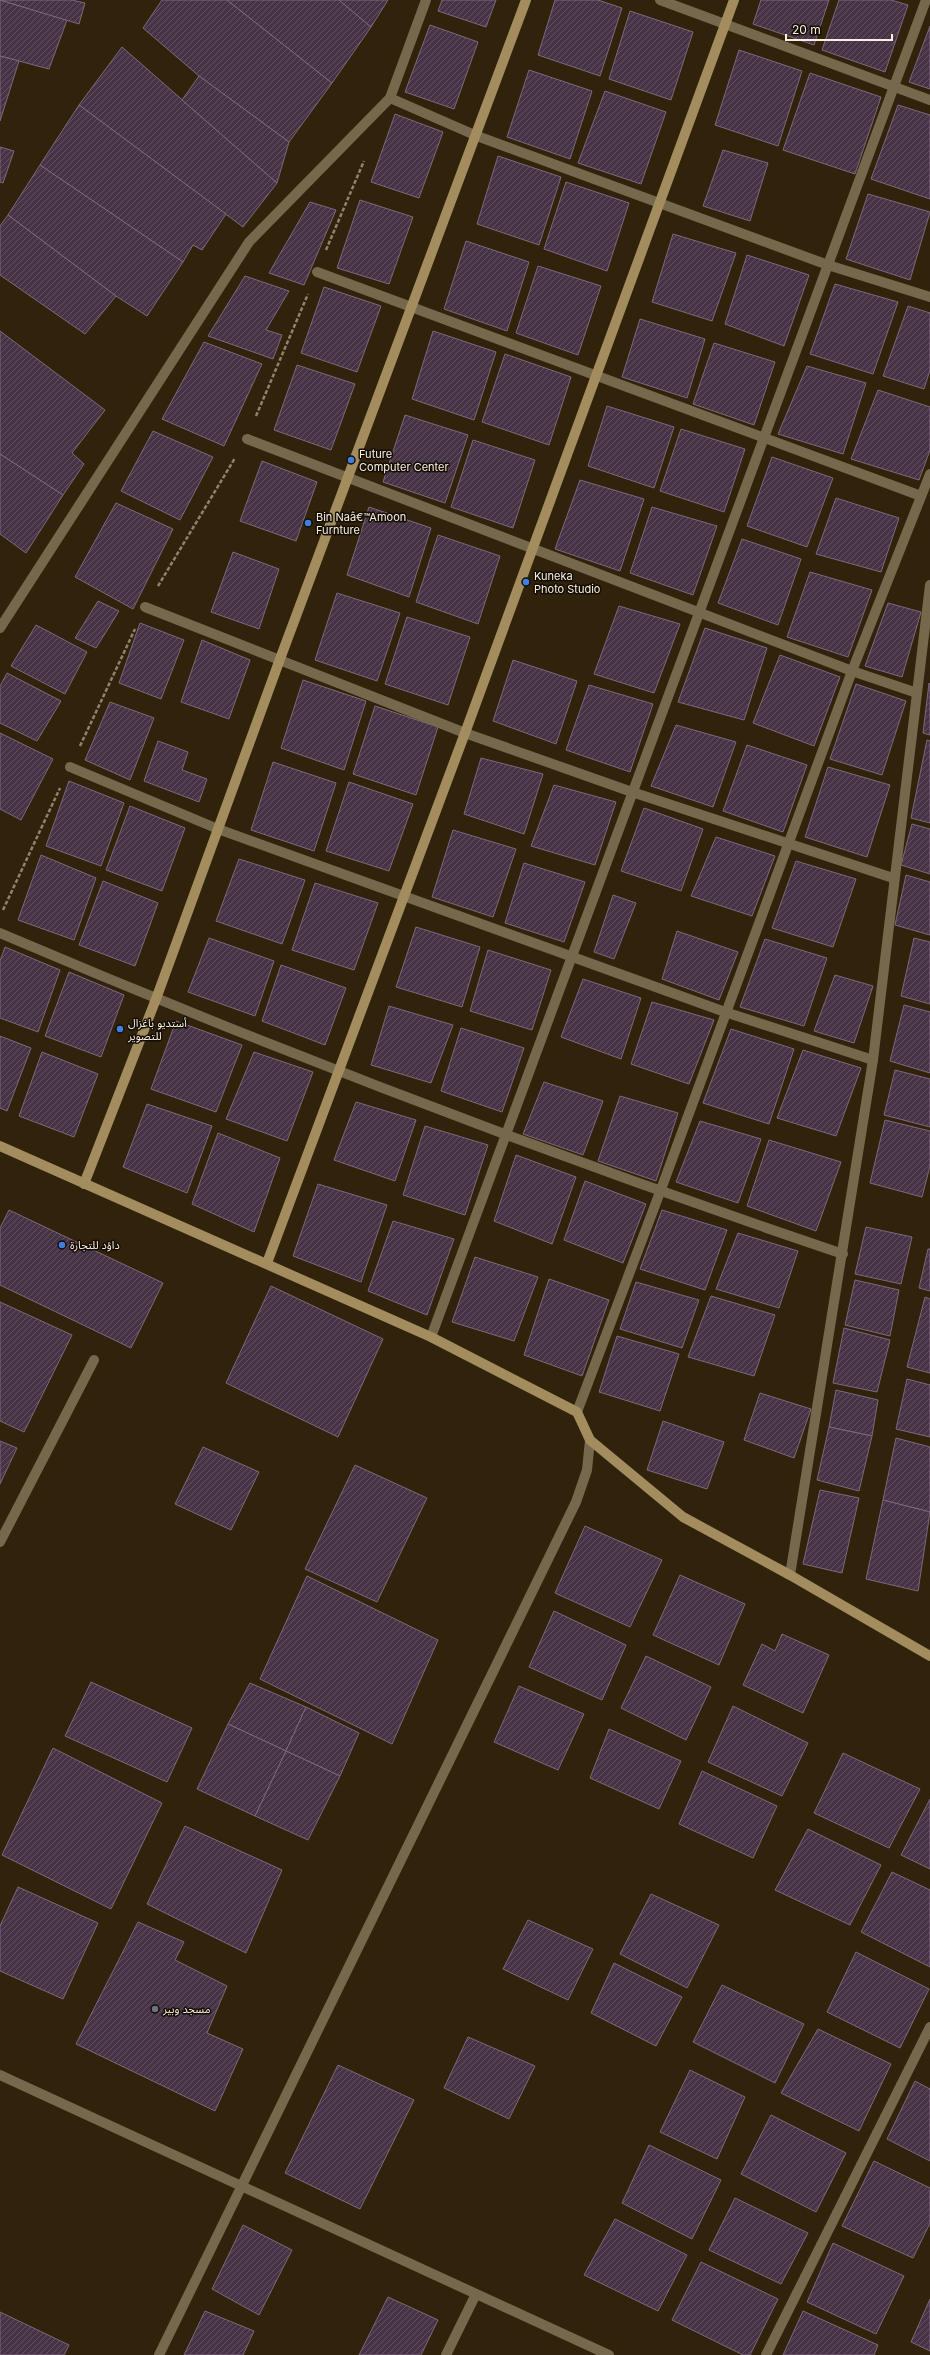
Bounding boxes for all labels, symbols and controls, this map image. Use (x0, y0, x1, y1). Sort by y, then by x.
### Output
scale bar (786, 16, 892, 42)
text: 20 m (792, 22, 821, 37)
place label: Future Computer Center (359, 447, 449, 474)
marker: Future Computer Center (346, 455, 356, 465)
place label: Bin Naâ€™Amoon Furnture (316, 510, 406, 537)
marker: Bin Naâ€™Amoon Furnture (303, 518, 313, 528)
place label: Kuneka Photo Studio (534, 569, 601, 596)
marker: Kuneka Photo Studio (521, 577, 531, 587)
place label: أستديو باغزال للتصوير (127, 1016, 187, 1043)
marker: أستديو باغزال للتصوير (115, 1024, 125, 1034)
place label: داؤد للتجارة (70, 1238, 120, 1252)
marker: داؤد للتجارة (57, 1240, 67, 1250)
place label: مسجد وبير (162, 2002, 211, 2016)
marker: مسجد وبير (150, 2004, 160, 2014)

